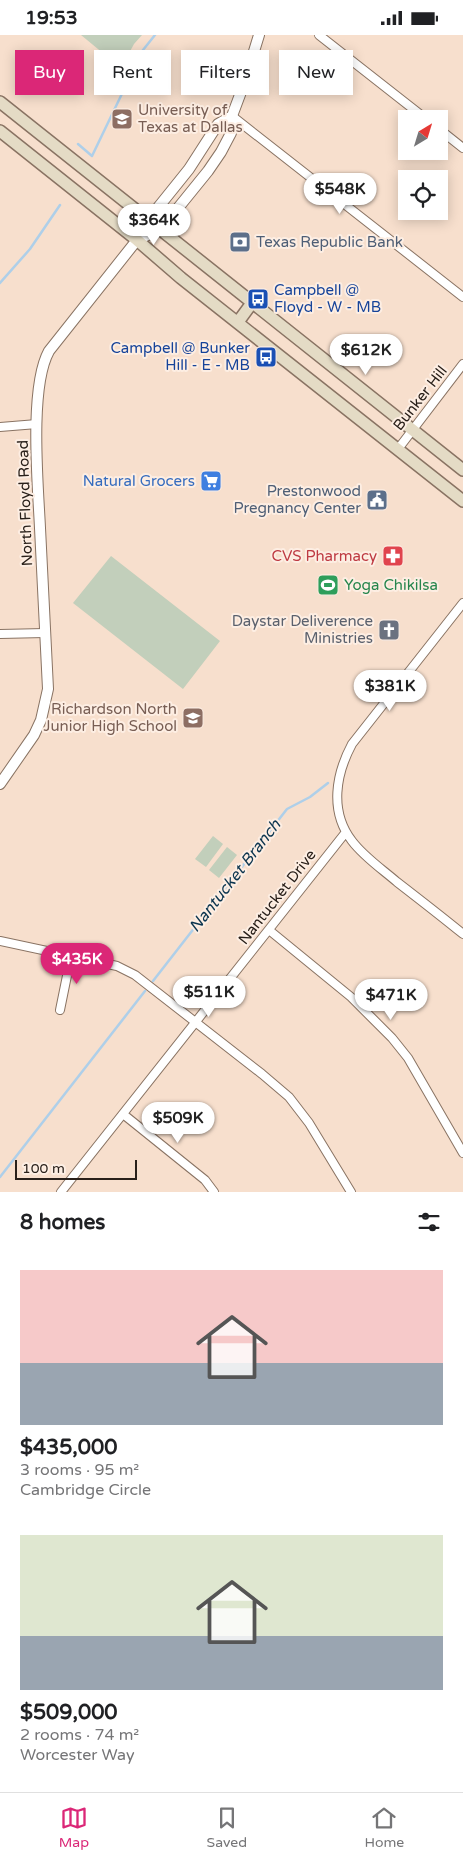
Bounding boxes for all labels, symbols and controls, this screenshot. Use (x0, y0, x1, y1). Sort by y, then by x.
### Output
text: 19:53 (25, 7, 78, 29)
chip: Buy (15, 50, 84, 95)
chip: Rent (94, 50, 171, 95)
chip: Filters (181, 50, 269, 95)
chip: New (279, 50, 353, 95)
place label: University of Texas at Dallas (138, 101, 243, 136)
school or university icon: University of Texas at Dallas (110, 107, 134, 131)
north arrow (398, 110, 448, 160)
map controls (398, 110, 448, 220)
button: locate (398, 170, 448, 220)
pin: $548K (305, 173, 375, 215)
text: $548K (315, 179, 365, 199)
pin: $364K (119, 203, 189, 246)
text: $364K (129, 210, 179, 230)
bank icon: Texas Republic Bank (228, 230, 252, 254)
place label: Texas Republic Bank (256, 233, 403, 251)
place label: Campbell @ Floyd - W - MB (274, 281, 381, 316)
bus stop icon: Campbell @ Floyd - W - MB (246, 287, 270, 311)
pin: $612K (331, 333, 401, 376)
place label: Campbell @ Bunker Hill - E - MB (110, 339, 250, 374)
text: $612K (341, 340, 391, 360)
bus stop icon: Campbell @ Bunker Hill - E - MB (254, 345, 278, 369)
street label: Bunker Hill (389, 362, 451, 434)
street label: North Floyd Road (14, 440, 36, 566)
supermarket icon: Natural Grocers (199, 469, 223, 493)
place label: Natural Grocers (83, 472, 195, 490)
place label: Prestonwood Pregnancy Center (233, 482, 361, 517)
public building icon: Prestonwood Pregnancy Center (365, 488, 389, 512)
pharmacy icon: CVS Pharmacy (381, 544, 405, 568)
place label: CVS Pharmacy (272, 547, 377, 565)
sports icon: Yoga Chikilsa (316, 573, 340, 597)
place label: Yoga Chikilsa (344, 576, 438, 594)
place label: Daystar Deliverence Ministries (232, 612, 373, 647)
church icon: Daystar Deliverence Ministries (377, 618, 401, 642)
pin: $381K (355, 669, 425, 712)
text: $381K (365, 676, 415, 696)
place label: Richardson North Junior High School (43, 700, 177, 735)
school or university icon: Richardson North Junior High School (181, 706, 205, 730)
water label: Nantucket Branch (185, 815, 286, 936)
street label: Nantucket Drive (234, 846, 320, 948)
pin: $435K (42, 943, 112, 985)
text: $435K (52, 949, 102, 969)
pin: $511K (174, 975, 244, 1018)
pin: $471K (356, 979, 426, 1021)
text: $511K (184, 982, 234, 1002)
text: $471K (366, 985, 416, 1005)
pin: $509K (143, 1101, 213, 1144)
text: $509K (153, 1108, 203, 1128)
scale bar (15, 1157, 138, 1180)
text: 100 m (22, 1160, 65, 1177)
icon: filters (415, 1208, 443, 1236)
text: 8 homes (20, 1210, 105, 1235)
icon: home (187, 1302, 277, 1392)
text: $435,000 (20, 1435, 117, 1460)
text: 3 rooms · 95 m² (20, 1460, 139, 1480)
text: Cambridge Circle (20, 1480, 151, 1500)
icon: home (187, 1567, 277, 1657)
text: $509,000 (20, 1700, 118, 1725)
text: 2 rooms · 74 m² (20, 1725, 139, 1745)
text: Worcester Way (20, 1745, 135, 1765)
tab: Map (59, 1804, 89, 1851)
tab: Saved (207, 1804, 247, 1851)
tab: Home (365, 1804, 404, 1851)

